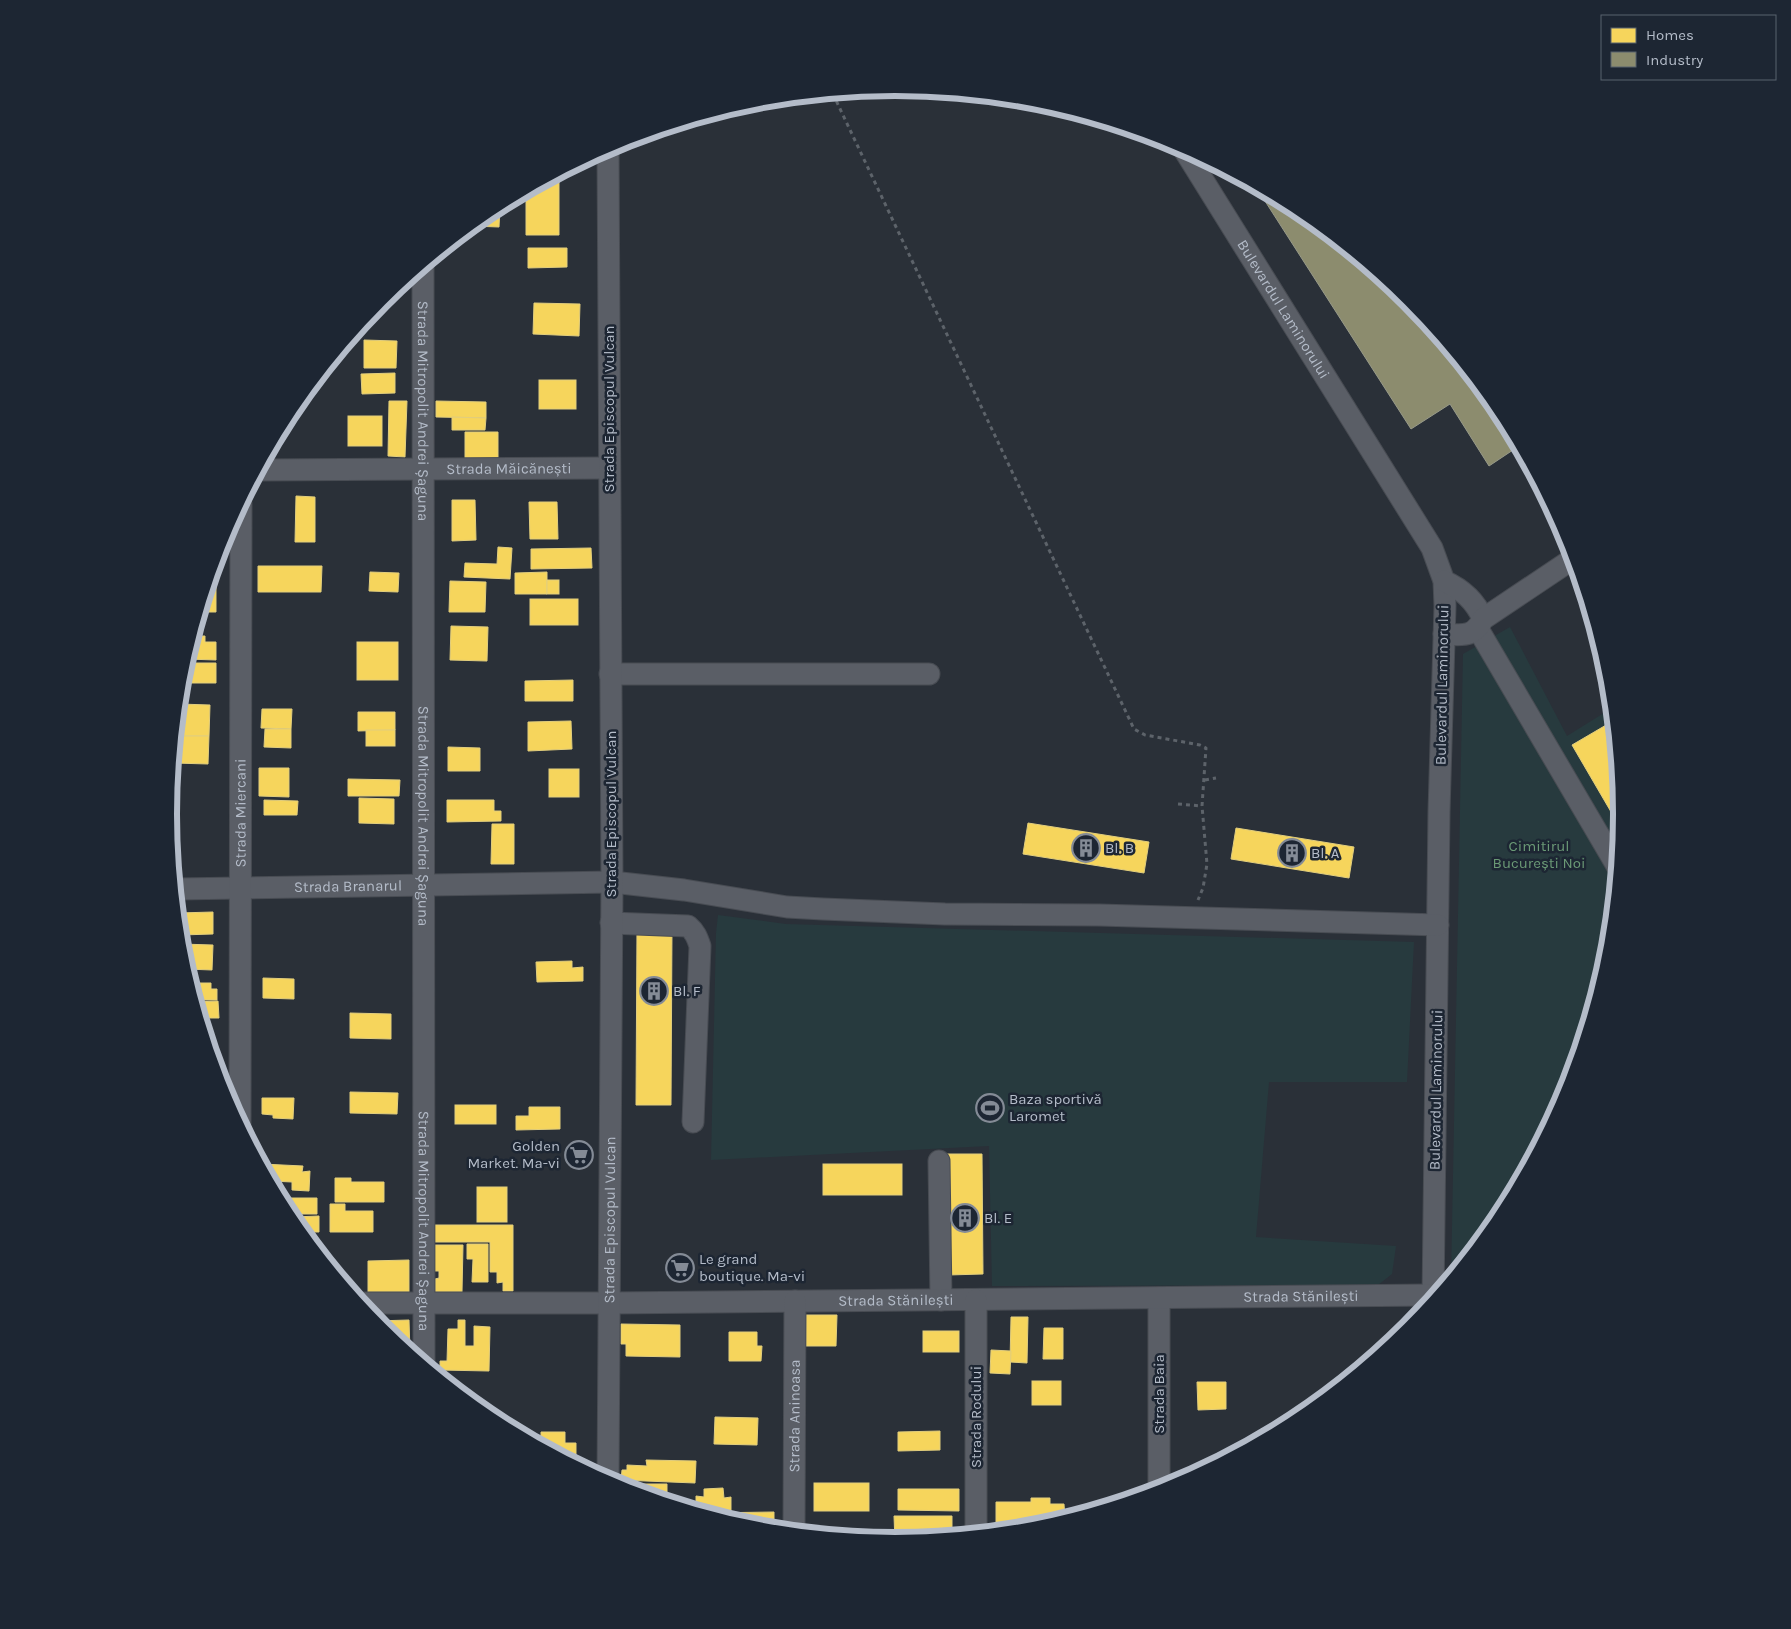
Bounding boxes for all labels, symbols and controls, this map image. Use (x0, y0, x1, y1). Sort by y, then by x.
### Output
legend (1601, 15, 1776, 80)
text: Homes (1646, 26, 1694, 44)
text: Industry (1646, 51, 1703, 69)
street label: Bulevardul Laminorului (1233, 236, 1334, 382)
street label: Strada Mitropolit Andrei Șaguna (414, 301, 432, 521)
street label: Strada Episcopul Vulcan (600, 326, 618, 492)
street label: Strada Măicănești (446, 459, 572, 478)
street label: Bulevardul Laminorului (1432, 605, 1452, 765)
street label: Strada Mitropolit Andrei Șaguna (414, 706, 433, 926)
street label: Strada Episcopul Vulcan (602, 731, 620, 897)
street label: Strada Miercani (231, 758, 250, 868)
building icon: Bl. B (1071, 833, 1101, 863)
park label: Cimitirul București Noi (1493, 837, 1585, 872)
building icon: Bl. A (1277, 838, 1307, 868)
place label: Bl. B (1105, 839, 1134, 857)
place label: Bl. A (1311, 844, 1340, 862)
street label: Strada Branarul (294, 876, 402, 896)
building icon: Bl. F (639, 976, 669, 1006)
place label: Bl. F (673, 982, 701, 1000)
street label: Bulevardul Laminorului (1426, 1010, 1446, 1170)
place label: Baza sportivă Laromet (1009, 1090, 1102, 1125)
sports icon: Baza sportivă Laromet (975, 1093, 1005, 1123)
street label: Strada Mitropolit Andrei Șaguna (415, 1111, 433, 1331)
street label: Strada Episcopul Vulcan (600, 1136, 619, 1304)
place label: Golden Market. Ma-vi (467, 1137, 560, 1172)
supermarket icon: Golden Market. Ma-vi (564, 1140, 594, 1170)
building icon: Bl. E (950, 1203, 980, 1233)
place label: Bl. E (984, 1209, 1012, 1227)
place label: Le grand boutique. Ma-vi (699, 1250, 805, 1285)
supermarket icon: Le grand boutique. Ma-vi (665, 1253, 695, 1283)
street label: Strada Stănilești (1243, 1287, 1359, 1306)
street label: Strada Stănilești (838, 1291, 954, 1310)
street label: Strada Baia (1150, 1354, 1168, 1434)
street label: Strada Aninoasa (785, 1359, 804, 1473)
street label: Strada Rodului (967, 1366, 985, 1468)

